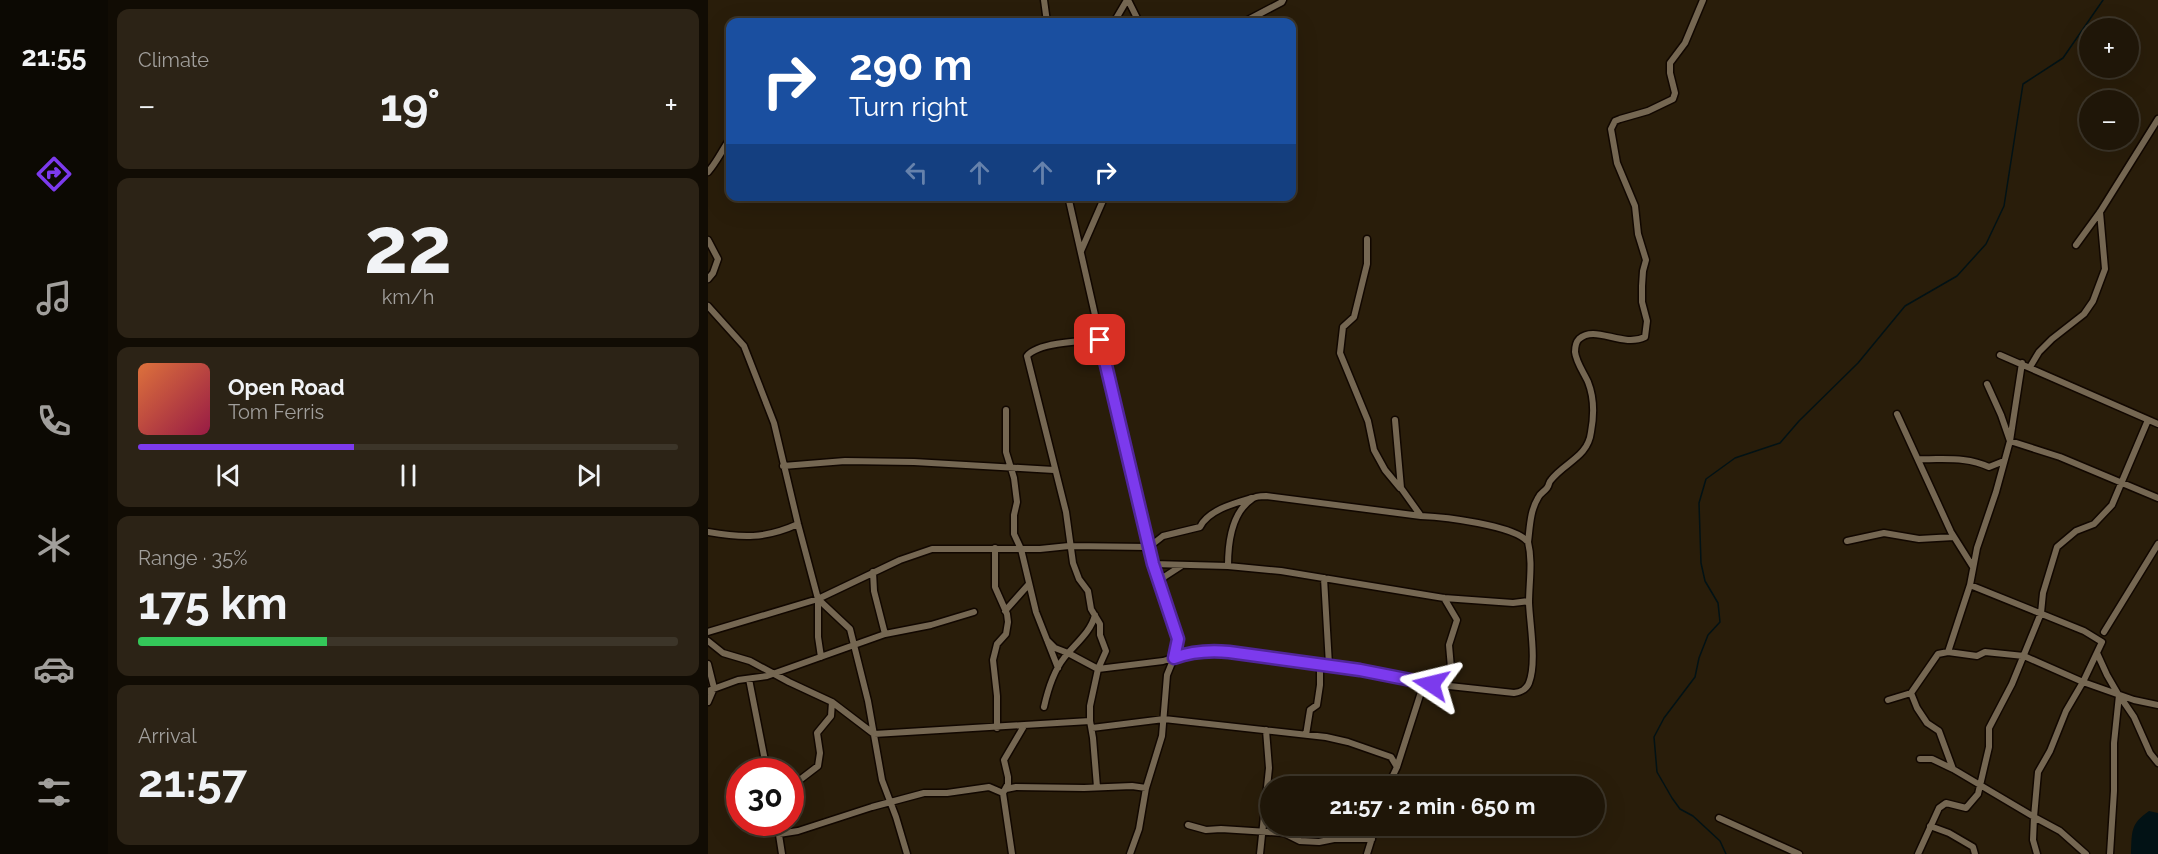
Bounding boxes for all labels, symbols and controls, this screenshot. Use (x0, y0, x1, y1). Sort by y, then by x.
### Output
map controls (2079, 18, 2139, 150)
button: + (2079, 18, 2139, 78)
text: 21:55 (21, 41, 87, 72)
text: 290 m (849, 41, 972, 90)
icon: right (750, 42, 828, 120)
text: Climate (138, 48, 209, 72)
text: 19° (380, 79, 440, 132)
text: − (138, 86, 156, 125)
text: + (664, 86, 678, 125)
button: − (2079, 90, 2139, 150)
text: Turn right (849, 91, 968, 122)
icon: directions (33, 153, 75, 195)
icon: left (900, 156, 933, 189)
icon: ahead (963, 156, 996, 189)
icon: ahead (1026, 156, 1059, 189)
icon: right (1089, 156, 1122, 189)
text: 22 (364, 200, 452, 291)
icon: music (33, 277, 75, 319)
text: km/h (382, 285, 434, 309)
pin (1074, 314, 1125, 365)
icon: arrive (1083, 323, 1116, 356)
text: Open Road (228, 374, 345, 400)
icon: phone (33, 400, 75, 442)
text: Tom Ferris (228, 400, 324, 424)
icon: previous (212, 459, 245, 492)
icon: pause (392, 459, 425, 492)
icon: next (572, 459, 605, 492)
icon: climate (33, 524, 75, 566)
text: Range · 35% (138, 546, 247, 570)
text: 175 km (138, 577, 288, 630)
icon: car (33, 648, 75, 690)
position arrow (1399, 652, 1463, 716)
text: Arrival (138, 724, 197, 748)
text: 21:57 (138, 755, 247, 808)
speed limit sign: 30 (726, 758, 804, 836)
icon: filters (33, 771, 75, 813)
text: 21:57 · 2 min · 650 m (1329, 793, 1536, 819)

